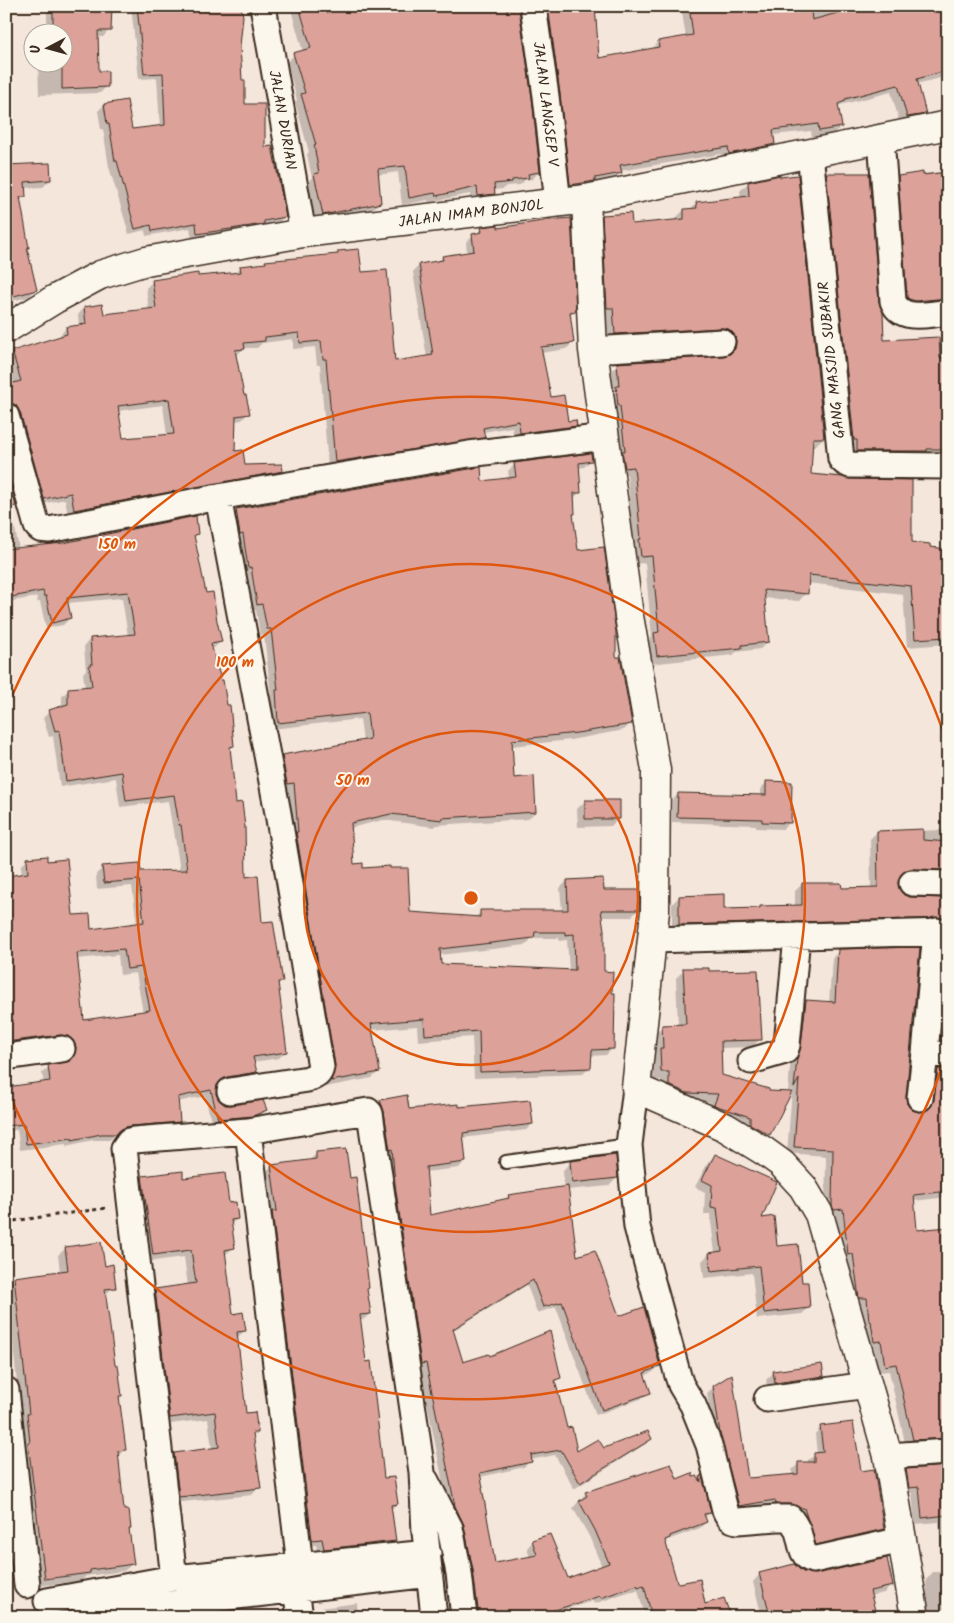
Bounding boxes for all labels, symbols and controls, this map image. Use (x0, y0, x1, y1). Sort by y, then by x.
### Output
north arrow (22, 22, 72, 72)
street label: JALAN LANGSEP V (525, 41, 565, 169)
text: U (25, 43, 47, 55)
street label: JALAN DURIAN (261, 68, 303, 172)
street label: JALAN IMAM BONJOL (397, 193, 545, 235)
street label: GANG MASJID SUBAKIR (812, 280, 852, 440)
text: 150 m (98, 533, 136, 557)
text: 100 m (216, 651, 254, 675)
text: 50 m (335, 769, 370, 793)
centre of rings (462, 889, 480, 907)

